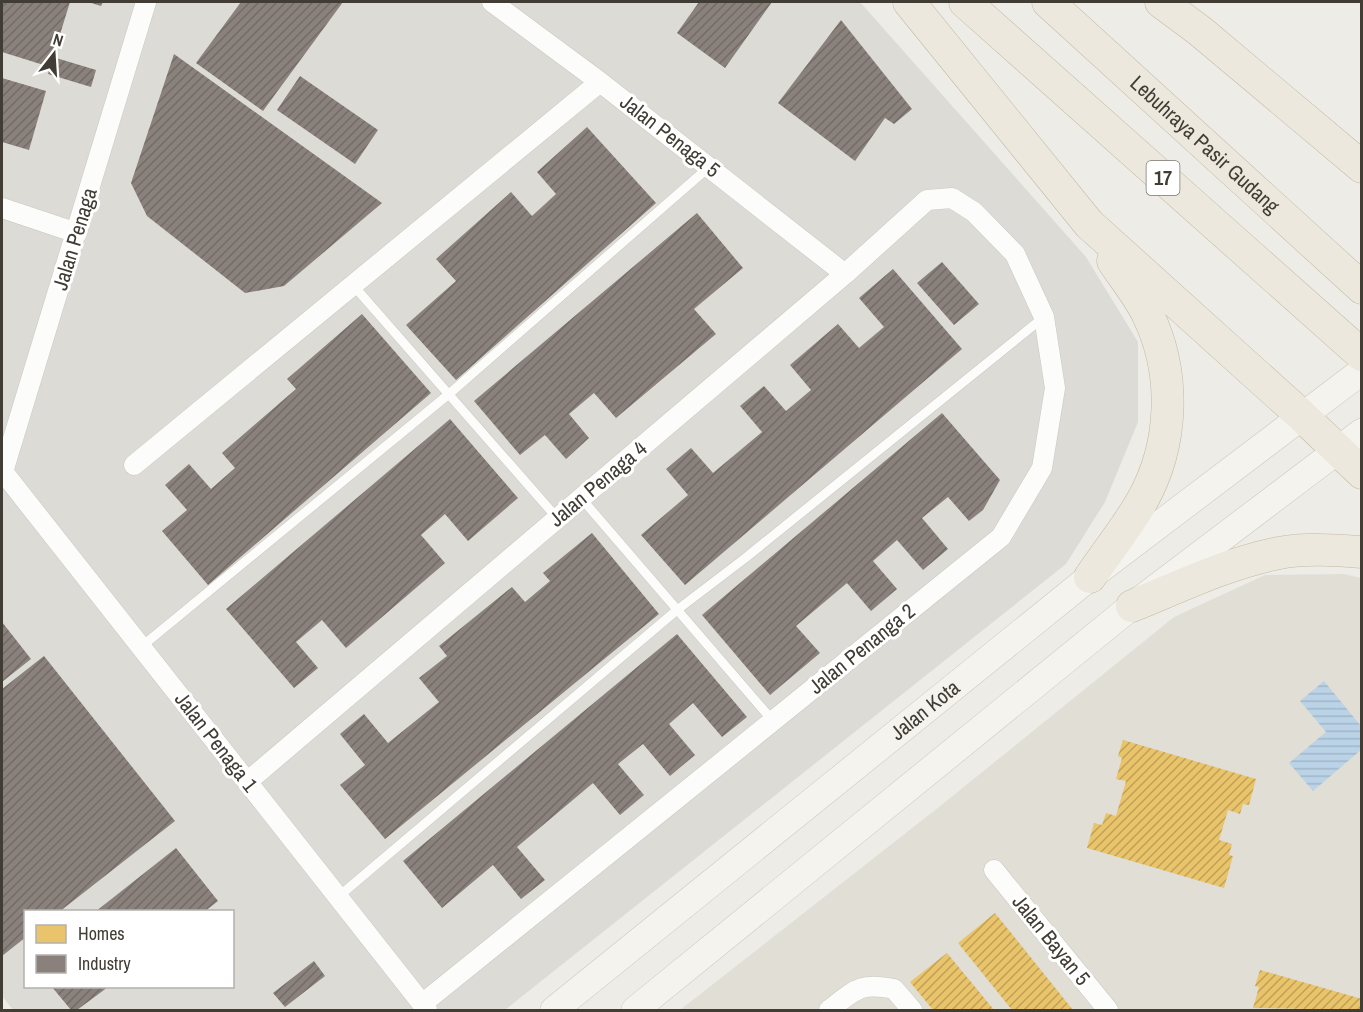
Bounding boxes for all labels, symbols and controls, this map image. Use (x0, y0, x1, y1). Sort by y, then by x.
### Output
north arrow (24, 24, 84, 84)
text: N (51, 28, 66, 52)
street label: Lebuhraya Pasir Gudang (1124, 69, 1286, 220)
street label: Jalan Penaga 5 (614, 87, 726, 184)
road number: 17 (1146, 161, 1180, 195)
street label: Jalan Penaga (45, 184, 104, 293)
street label: Jalan Penaga 4 (543, 434, 653, 533)
street label: Jalan Penanga 2 (802, 597, 921, 701)
street label: Jalan Kota (884, 673, 966, 747)
street label: Jalan Penaga 1 (168, 686, 265, 798)
street label: Jalan Bayan 5 (1006, 888, 1097, 991)
legend (24, 910, 234, 988)
text: Homes (78, 921, 125, 946)
text: Industry (78, 951, 131, 976)

